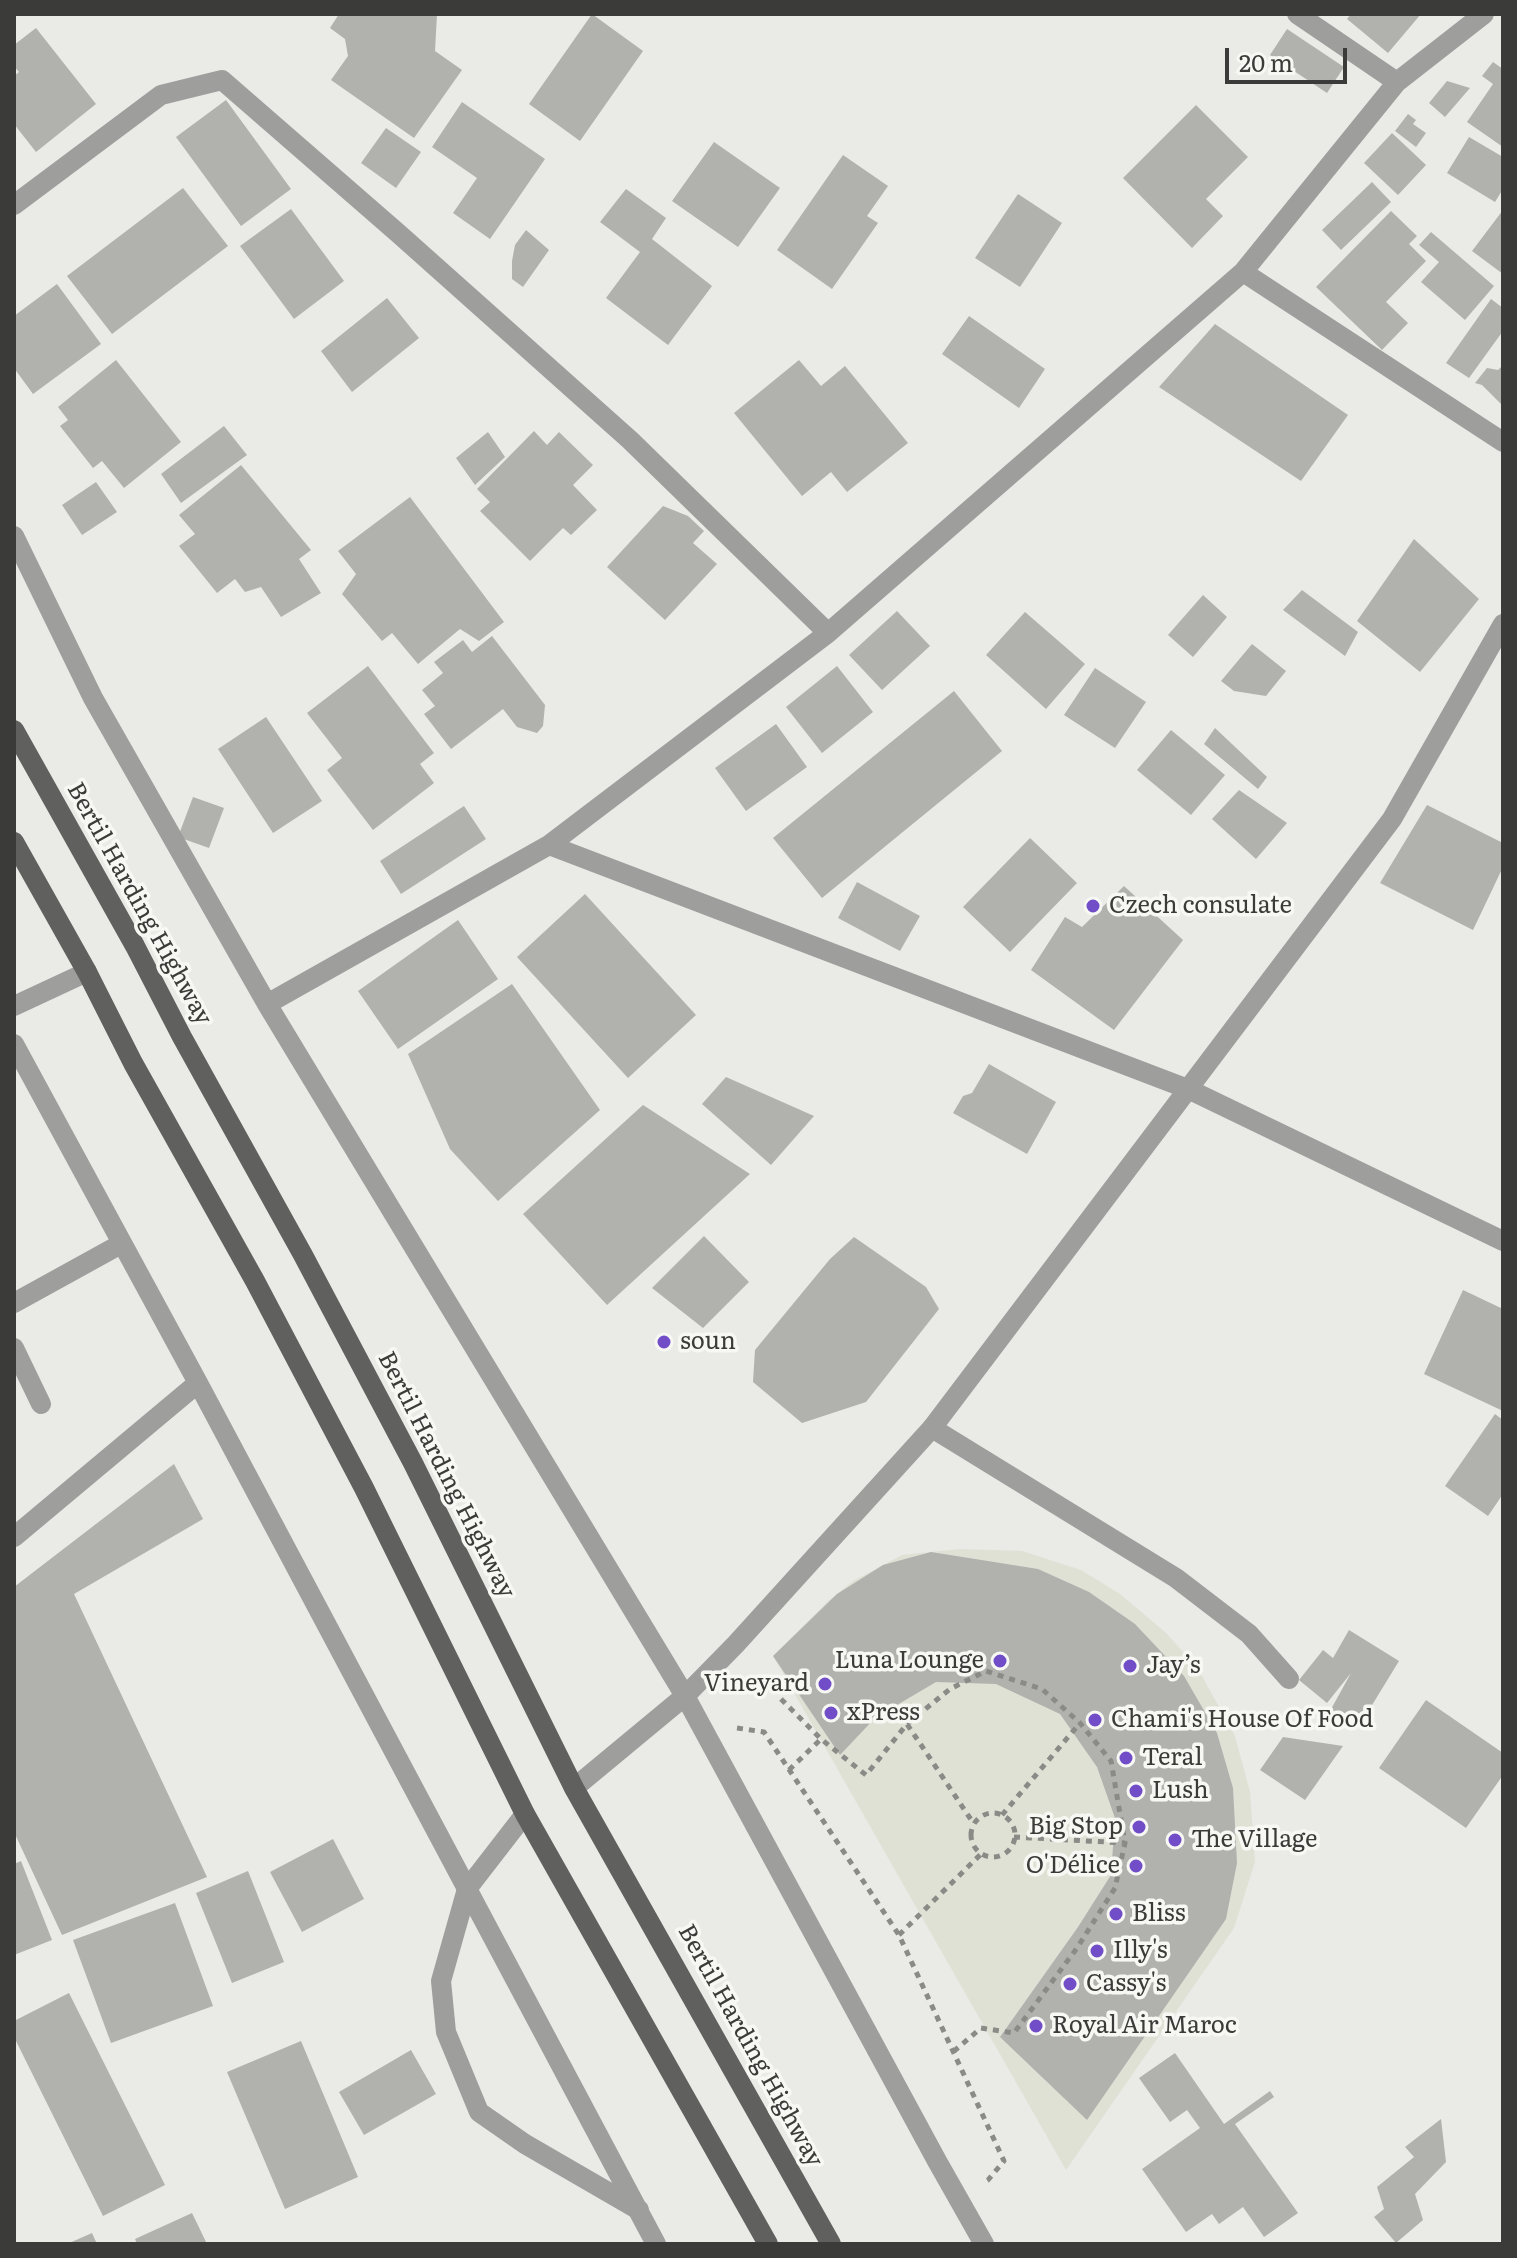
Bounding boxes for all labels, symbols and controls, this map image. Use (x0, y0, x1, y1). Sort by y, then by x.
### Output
scale bar (1229, 32, 1351, 82)
text: 20 m (1239, 44, 1293, 79)
street label: Bertil Harding Highway (60, 778, 218, 1030)
place label: Czech consulate (1109, 892, 1292, 920)
marker: Czech consulate (1084, 897, 1102, 915)
place label: soun (680, 1328, 736, 1356)
marker: soun (655, 1333, 673, 1351)
street label: Bertil Harding Highway (371, 1347, 521, 1603)
place label: Luna Lounge (835, 1647, 984, 1675)
marker: Luna Lounge (991, 1652, 1009, 1670)
place label: Jay’s (1146, 1652, 1201, 1680)
marker: Jay’s (1121, 1657, 1139, 1675)
place label: Vineyard (704, 1670, 809, 1698)
marker: Vineyard (816, 1675, 834, 1693)
place label: xPress (847, 1699, 920, 1727)
marker: xPress (822, 1704, 840, 1722)
place label: Chami's House Of Food (1111, 1706, 1373, 1734)
marker: Chami's House Of Food (1086, 1711, 1104, 1729)
place label: Teral (1142, 1744, 1203, 1772)
marker: Teral (1117, 1749, 1135, 1767)
place label: Lush (1152, 1777, 1209, 1805)
marker: Lush (1127, 1782, 1145, 1800)
place label: Big Stop (1029, 1813, 1123, 1841)
marker: Big Stop (1130, 1818, 1148, 1836)
place label: The Village (1191, 1826, 1317, 1854)
marker: The Village (1166, 1831, 1184, 1849)
place label: O'Délice (1026, 1852, 1120, 1880)
marker: O'Délice (1127, 1857, 1145, 1875)
place label: Bliss (1132, 1900, 1186, 1928)
marker: Bliss (1107, 1905, 1125, 1923)
street label: Bertil Harding Highway (671, 1920, 829, 2172)
place label: Illy's (1113, 1937, 1168, 1965)
marker: Illy's (1088, 1942, 1106, 1960)
place label: Cassy's (1086, 1970, 1166, 1998)
marker: Cassy's (1061, 1975, 1079, 1993)
place label: Royal Air Maroc (1052, 2012, 1237, 2040)
marker: Royal Air Maroc (1027, 2017, 1045, 2035)

